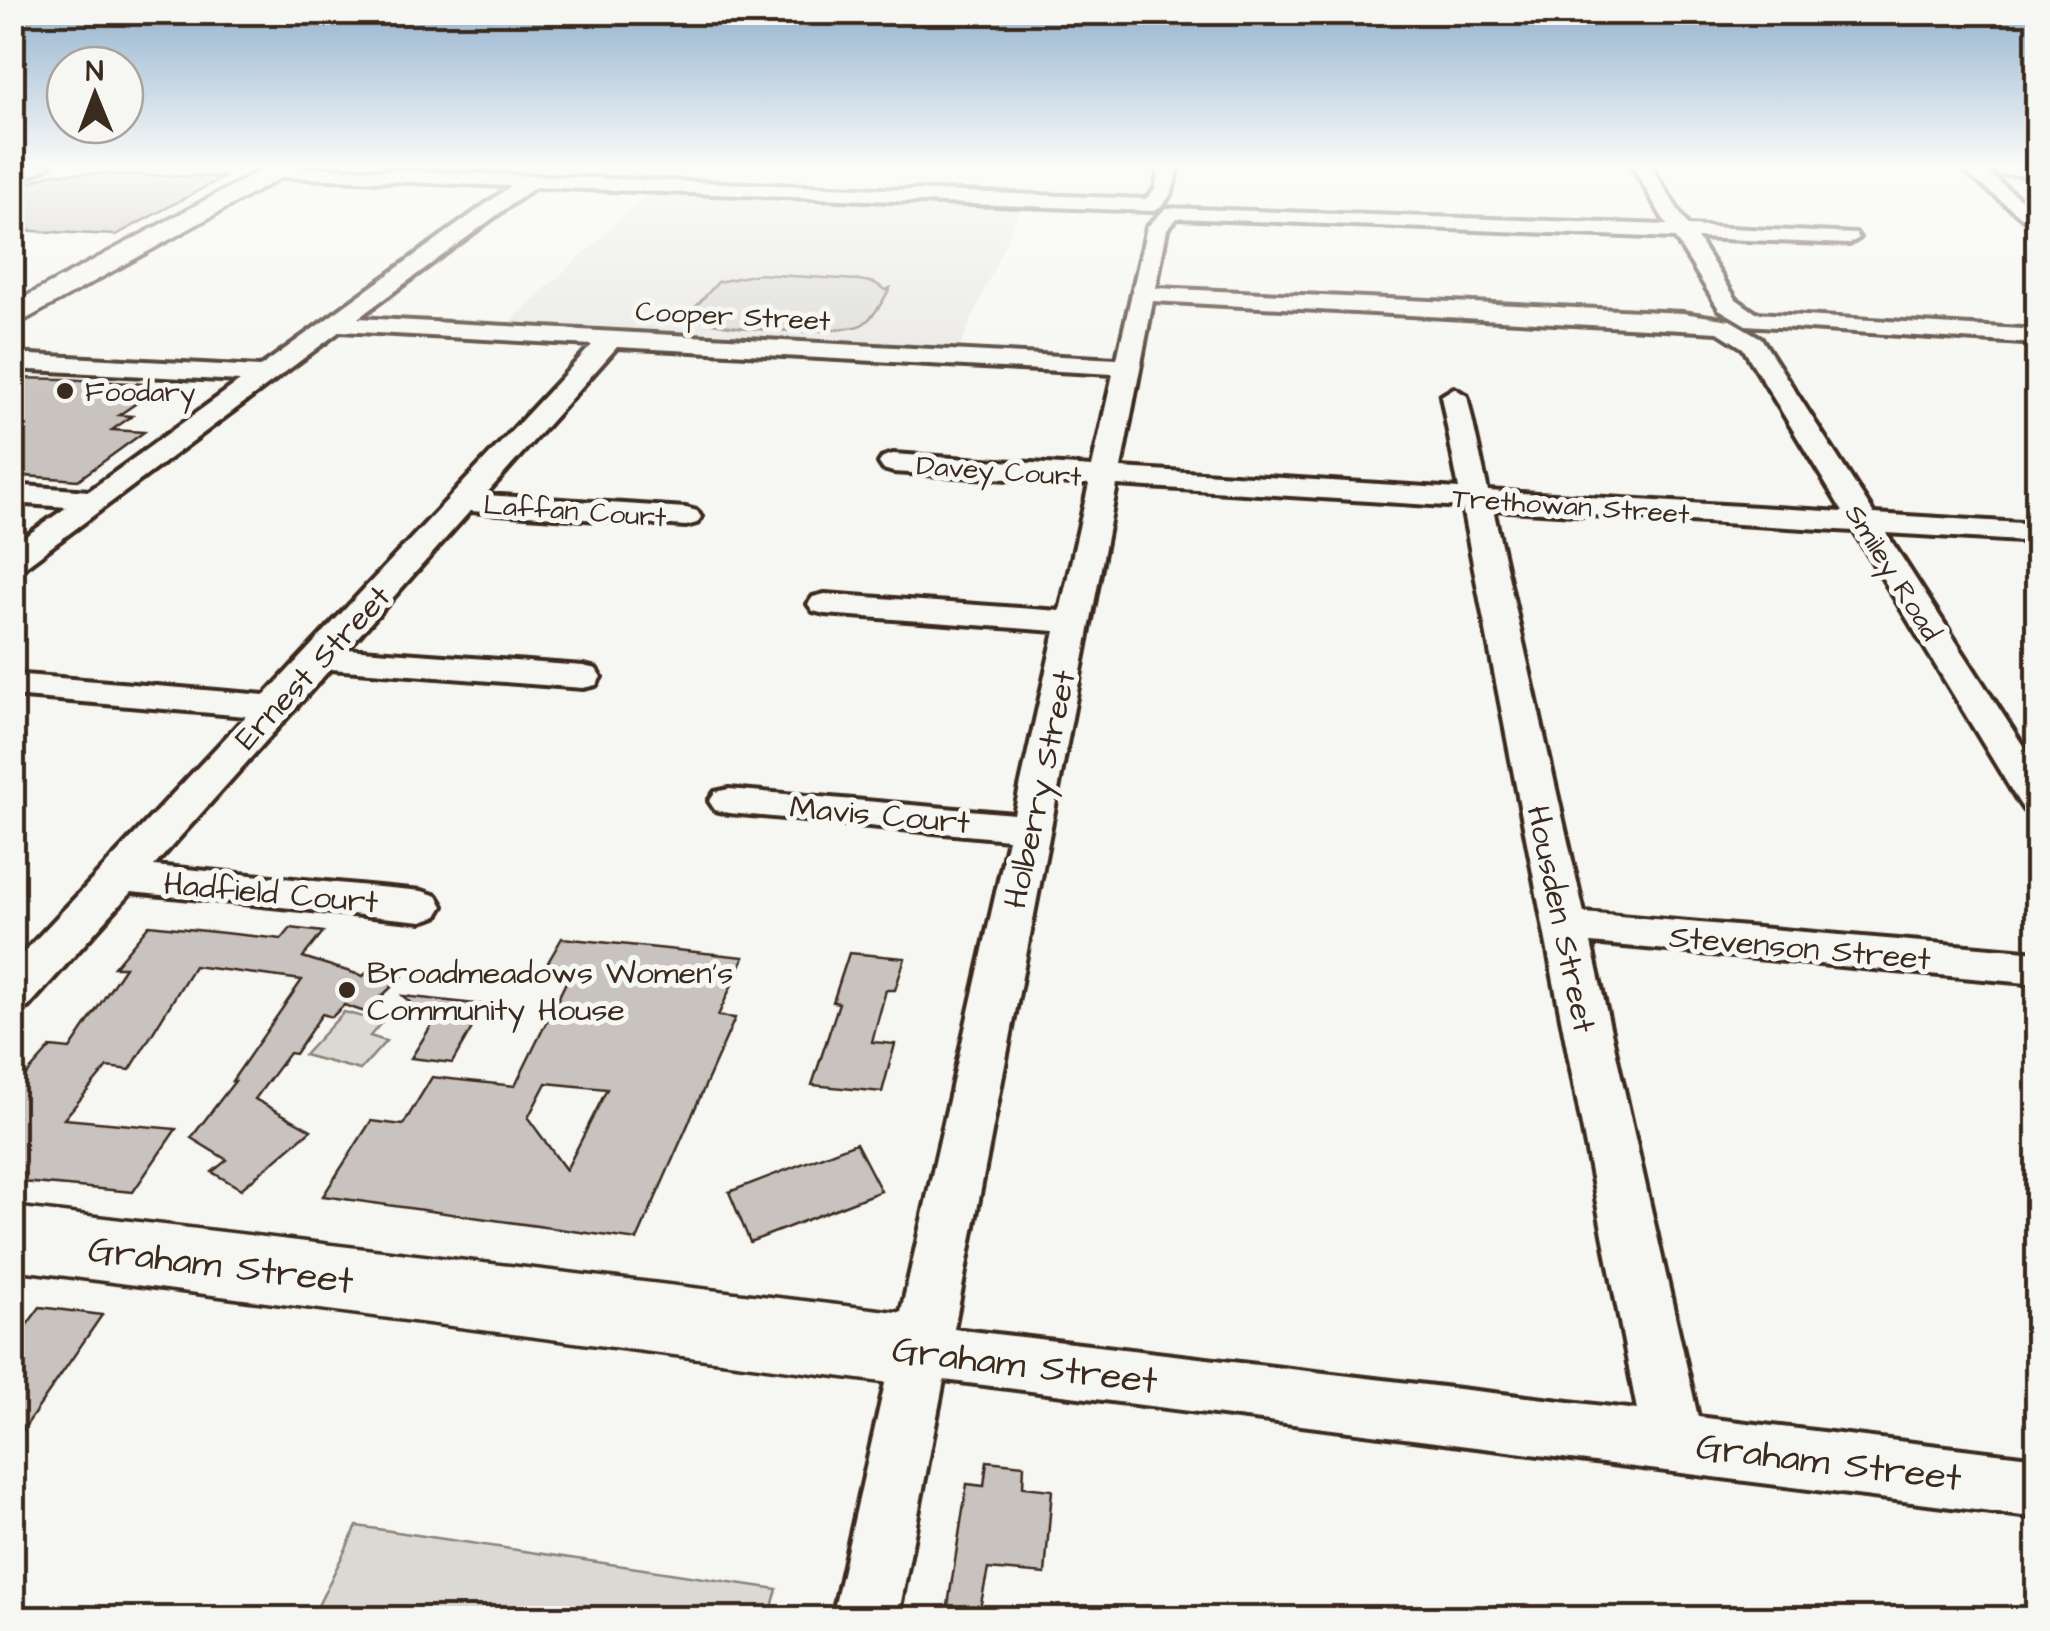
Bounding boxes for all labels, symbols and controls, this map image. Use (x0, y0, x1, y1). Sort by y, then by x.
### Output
north arrow (45, 45, 145, 145)
text: N (85, 52, 104, 91)
street label: Cooper Street (634, 292, 832, 341)
place label: Foodary (85, 373, 195, 414)
marker: Foodary (54, 380, 76, 402)
street label: Davey Court (915, 446, 1083, 499)
street label: Trethowan Street (1451, 479, 1691, 534)
street label: Laffan Court (482, 486, 668, 537)
street label: Smiley Road (1834, 497, 1950, 650)
street label: Ernest Street (225, 576, 401, 760)
street label: Holberry Street (993, 666, 1088, 912)
street label: Mavis Court (788, 785, 972, 846)
street label: Housden Street (1515, 802, 1607, 1037)
street label: Hadfield Court (162, 862, 380, 925)
street label: Stevenson Street (1667, 915, 1933, 982)
place label: Broadmeadows Women's Community House (367, 951, 733, 1033)
marker: Broadmeadows Women's Community House (336, 979, 358, 1001)
street label: Graham Street (85, 1224, 356, 1308)
street label: Graham Street (889, 1324, 1160, 1408)
street label: Graham Street (1693, 1421, 1964, 1505)

